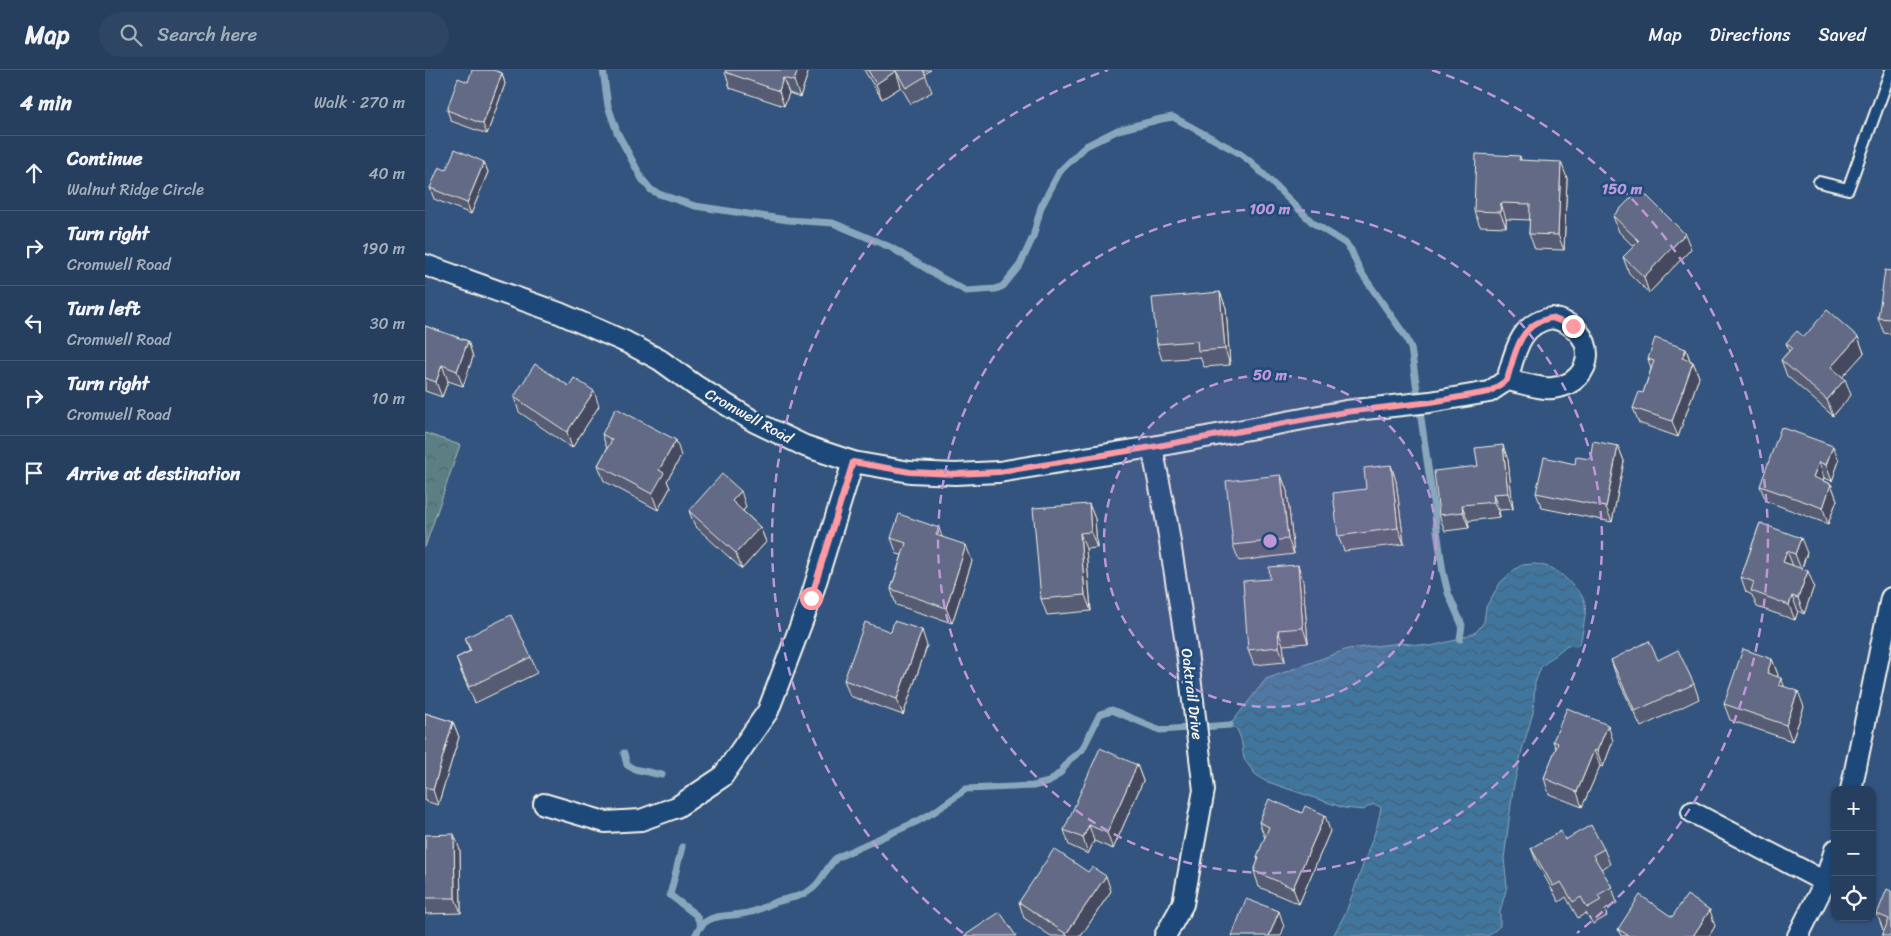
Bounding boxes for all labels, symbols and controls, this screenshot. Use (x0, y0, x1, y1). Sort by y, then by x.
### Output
search box (99, 12, 449, 57)
text: Map (25, 14, 69, 56)
text: Search here (157, 18, 257, 51)
text: Map (1649, 19, 1682, 51)
text: Directions (1710, 19, 1791, 51)
text: Saved (1819, 19, 1866, 51)
icon: search (117, 21, 145, 49)
text: 4 min (20, 84, 72, 122)
text: Walk · 270 m (314, 88, 405, 117)
text: Continue (67, 142, 143, 175)
icon: ahead (20, 159, 48, 187)
text: 40 m (368, 159, 405, 188)
text: Walnut Ridge Circle (67, 175, 204, 204)
text: 150 m (1602, 176, 1643, 202)
text: 100 m (1250, 196, 1291, 222)
text: Turn right (67, 217, 149, 250)
icon: right (20, 234, 48, 262)
text: 190 m (362, 234, 405, 263)
text: Cromwell Road (67, 250, 171, 279)
text: Turn left (67, 292, 140, 325)
icon: left (20, 309, 48, 337)
text: 30 m (370, 309, 405, 338)
route end (1562, 315, 1585, 338)
text: Cromwell Road (67, 325, 171, 354)
text: 50 m (1253, 362, 1288, 388)
text: Turn right (67, 367, 149, 400)
street label: Cromwell Road (700, 381, 799, 451)
icon: right (20, 384, 48, 412)
text: 10 m (372, 384, 405, 413)
text: Cromwell Road (67, 400, 171, 429)
text: Arrive at destination (67, 457, 240, 490)
icon: arrive (20, 459, 48, 487)
centre of rings (1261, 532, 1279, 550)
route start (800, 587, 823, 610)
street label: Oaktrail Drive (1174, 647, 1211, 741)
map controls (1831, 786, 1876, 921)
button: + (1831, 786, 1876, 831)
button: − (1831, 831, 1876, 876)
button: locate (1831, 876, 1876, 921)

